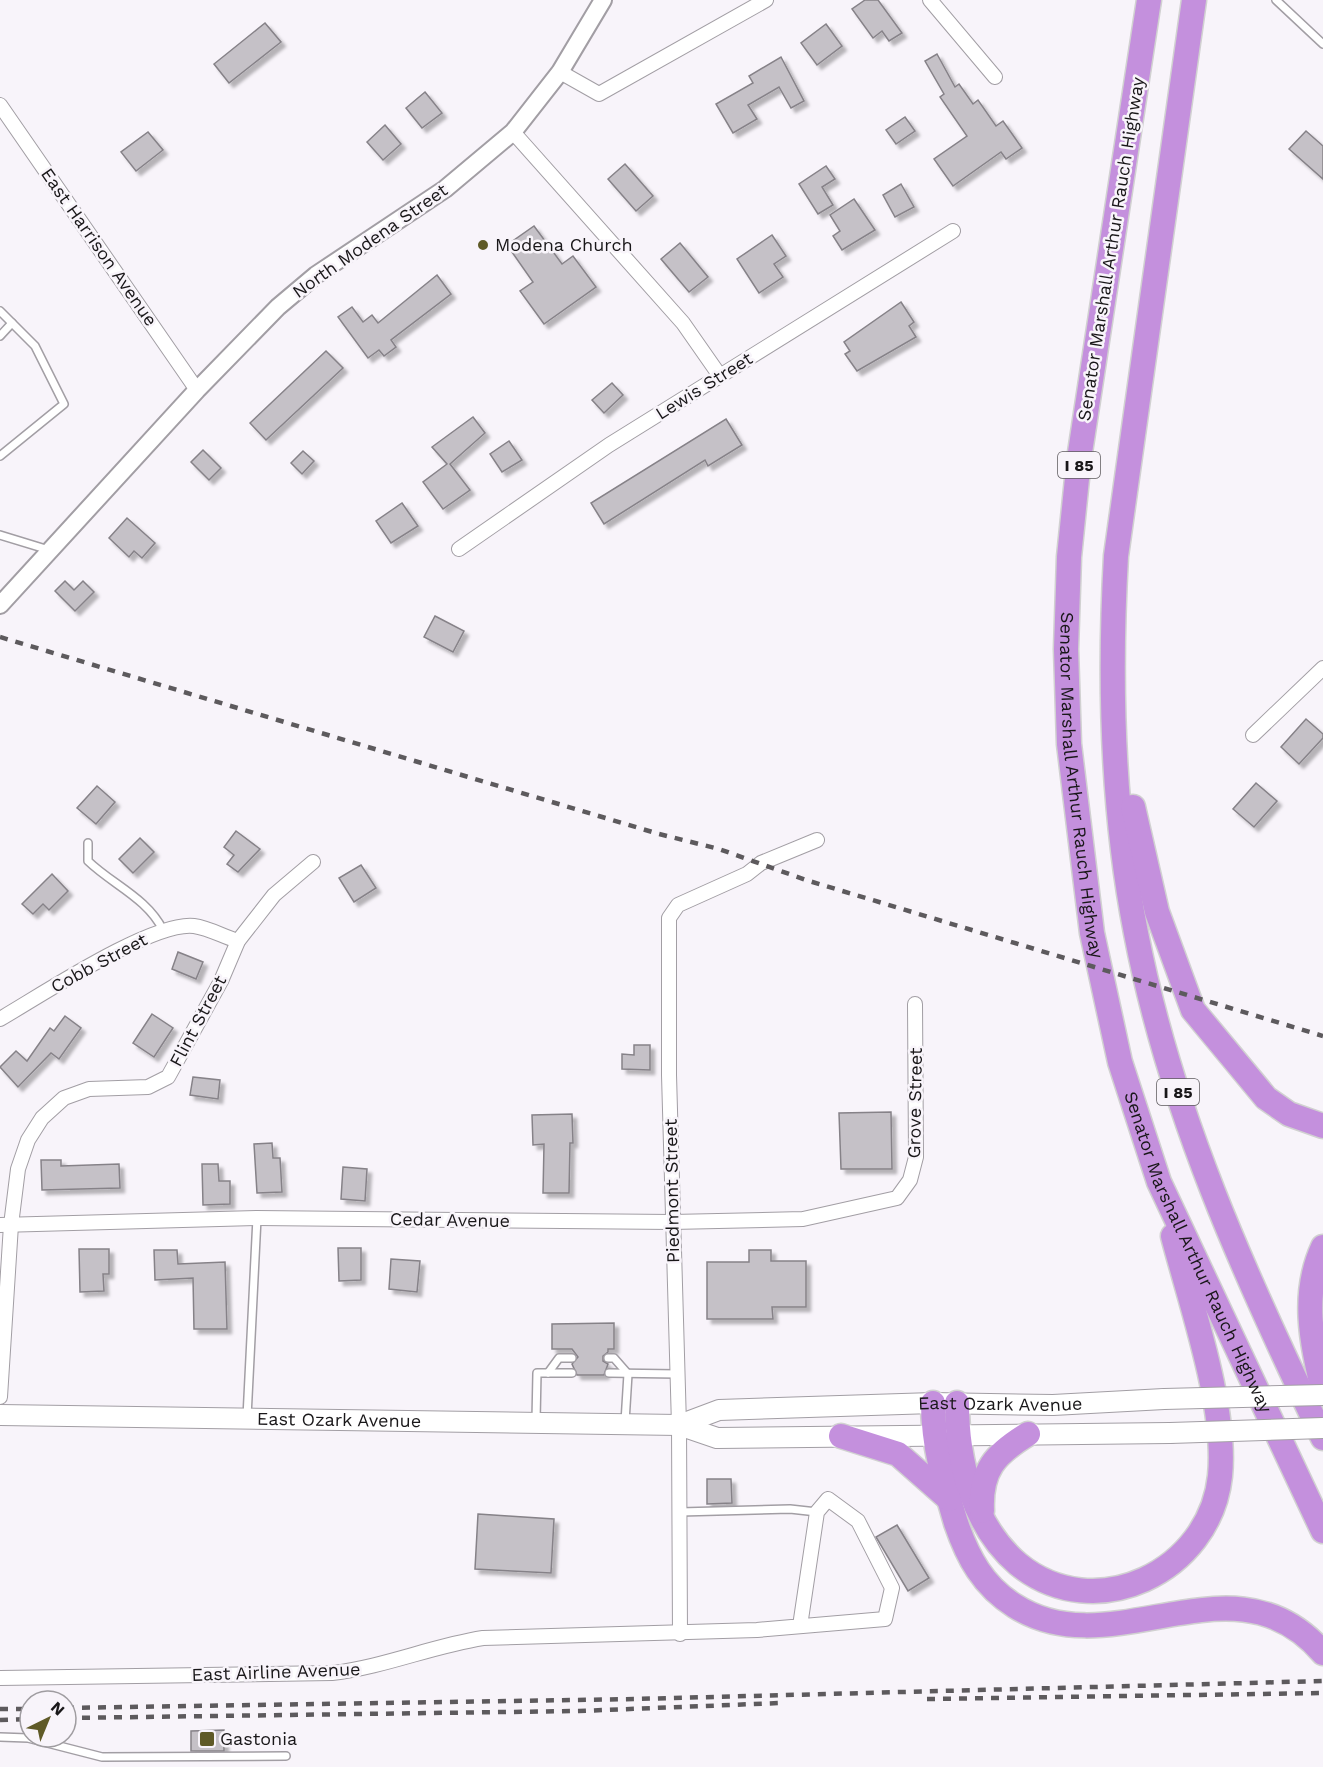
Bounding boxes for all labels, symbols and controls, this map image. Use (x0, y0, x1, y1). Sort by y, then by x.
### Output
street label: Senator Marshall Arthur Rauch Highway (1073, 75, 1148, 422)
street label: East Harrison Avenue (37, 164, 162, 330)
street label: North Modena Street (288, 179, 452, 302)
place label: Modena Church (495, 234, 633, 255)
marker: Modena Church (476, 238, 490, 252)
street label: Lewis Street (651, 347, 756, 424)
road number: I 85 (1058, 452, 1100, 478)
street label: Senator Marshall Arthur Rauch Highway (1056, 612, 1108, 961)
street label: Cobb Street (47, 928, 151, 997)
street label: Flint Street (165, 971, 231, 1070)
street label: Grove Street (903, 1047, 926, 1159)
road number: I 85 (1157, 1079, 1199, 1105)
street label: Senator Marshall Arthur Rauch Highway (1120, 1089, 1277, 1416)
street label: Piedmont Street (660, 1118, 683, 1263)
street label: Cedar Avenue (390, 1208, 510, 1231)
street label: East Ozark Avenue (918, 1392, 1083, 1415)
street label: East Ozark Avenue (257, 1408, 421, 1431)
street label: East Airline Avenue (191, 1658, 361, 1685)
north arrow (18, 1689, 78, 1749)
text: N (47, 1697, 69, 1719)
place label: Gastonia (220, 1728, 297, 1749)
marker: Gastonia (198, 1730, 216, 1748)

